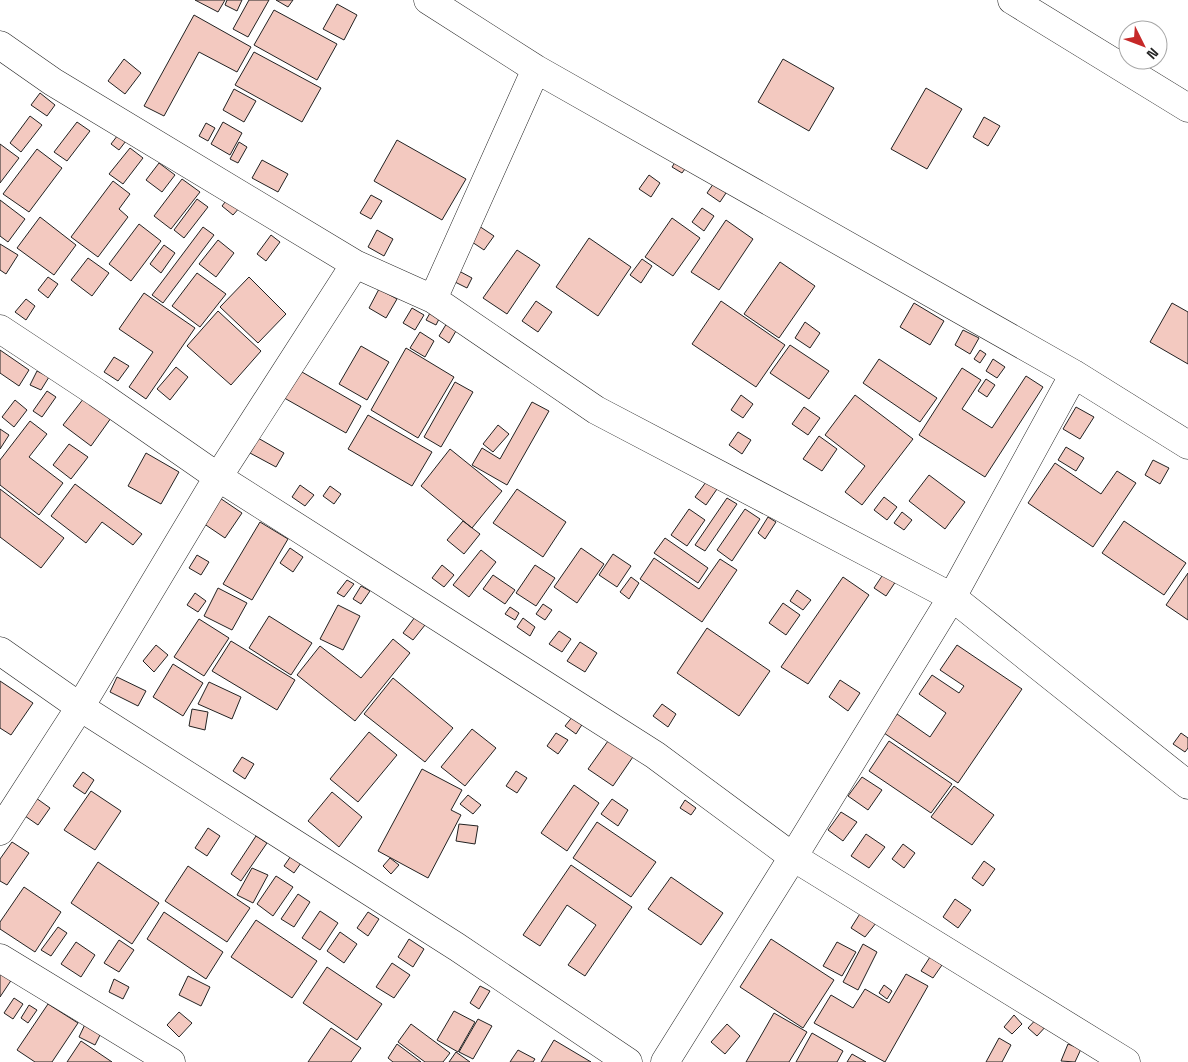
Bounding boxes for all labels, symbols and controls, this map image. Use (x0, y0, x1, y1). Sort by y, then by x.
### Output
north arrow (1118, 20, 1168, 70)
text: N (1143, 44, 1162, 63)

